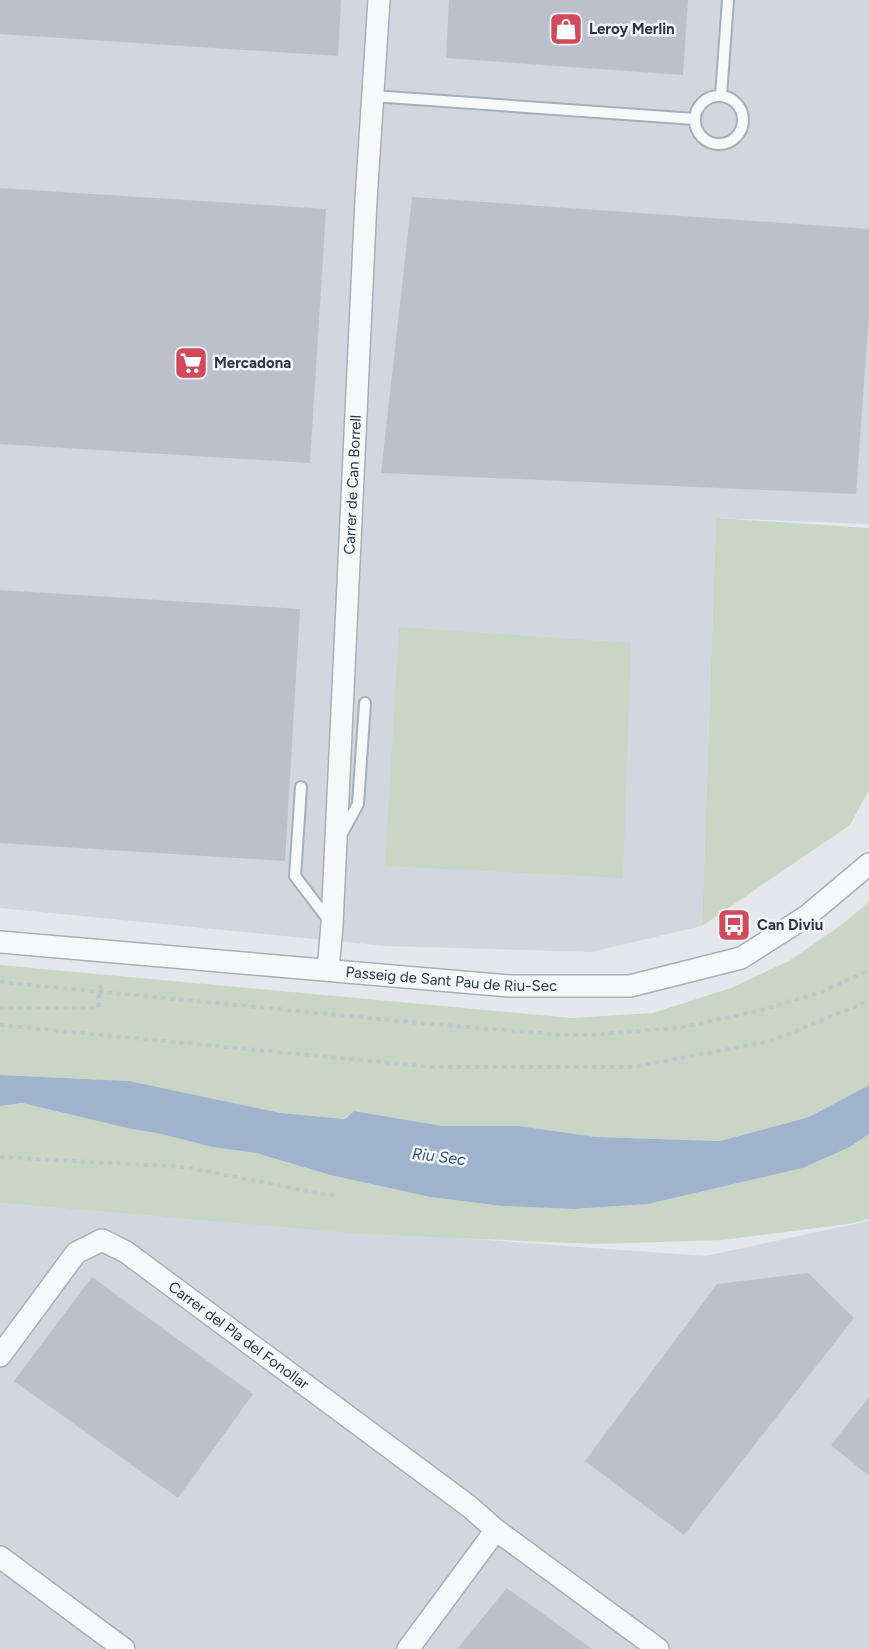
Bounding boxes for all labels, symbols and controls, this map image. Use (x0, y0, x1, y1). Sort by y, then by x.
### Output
shop icon: Leroy Merlin (548, 11, 584, 47)
place label: Leroy Merlin (589, 20, 675, 38)
supermarket icon: Mercadona (173, 345, 209, 381)
place label: Mercadona (214, 354, 291, 372)
street label: Carrer de Can Borrell (340, 414, 365, 555)
bus stop icon: Can Diviu (716, 907, 752, 943)
place label: Can Diviu (757, 916, 823, 934)
street label: Passeig de Sant Pau de Riu-Sec (345, 963, 557, 995)
water label: Riu Sec (411, 1144, 467, 1169)
street label: Carrer del Pla del Fonollar (165, 1277, 312, 1393)

